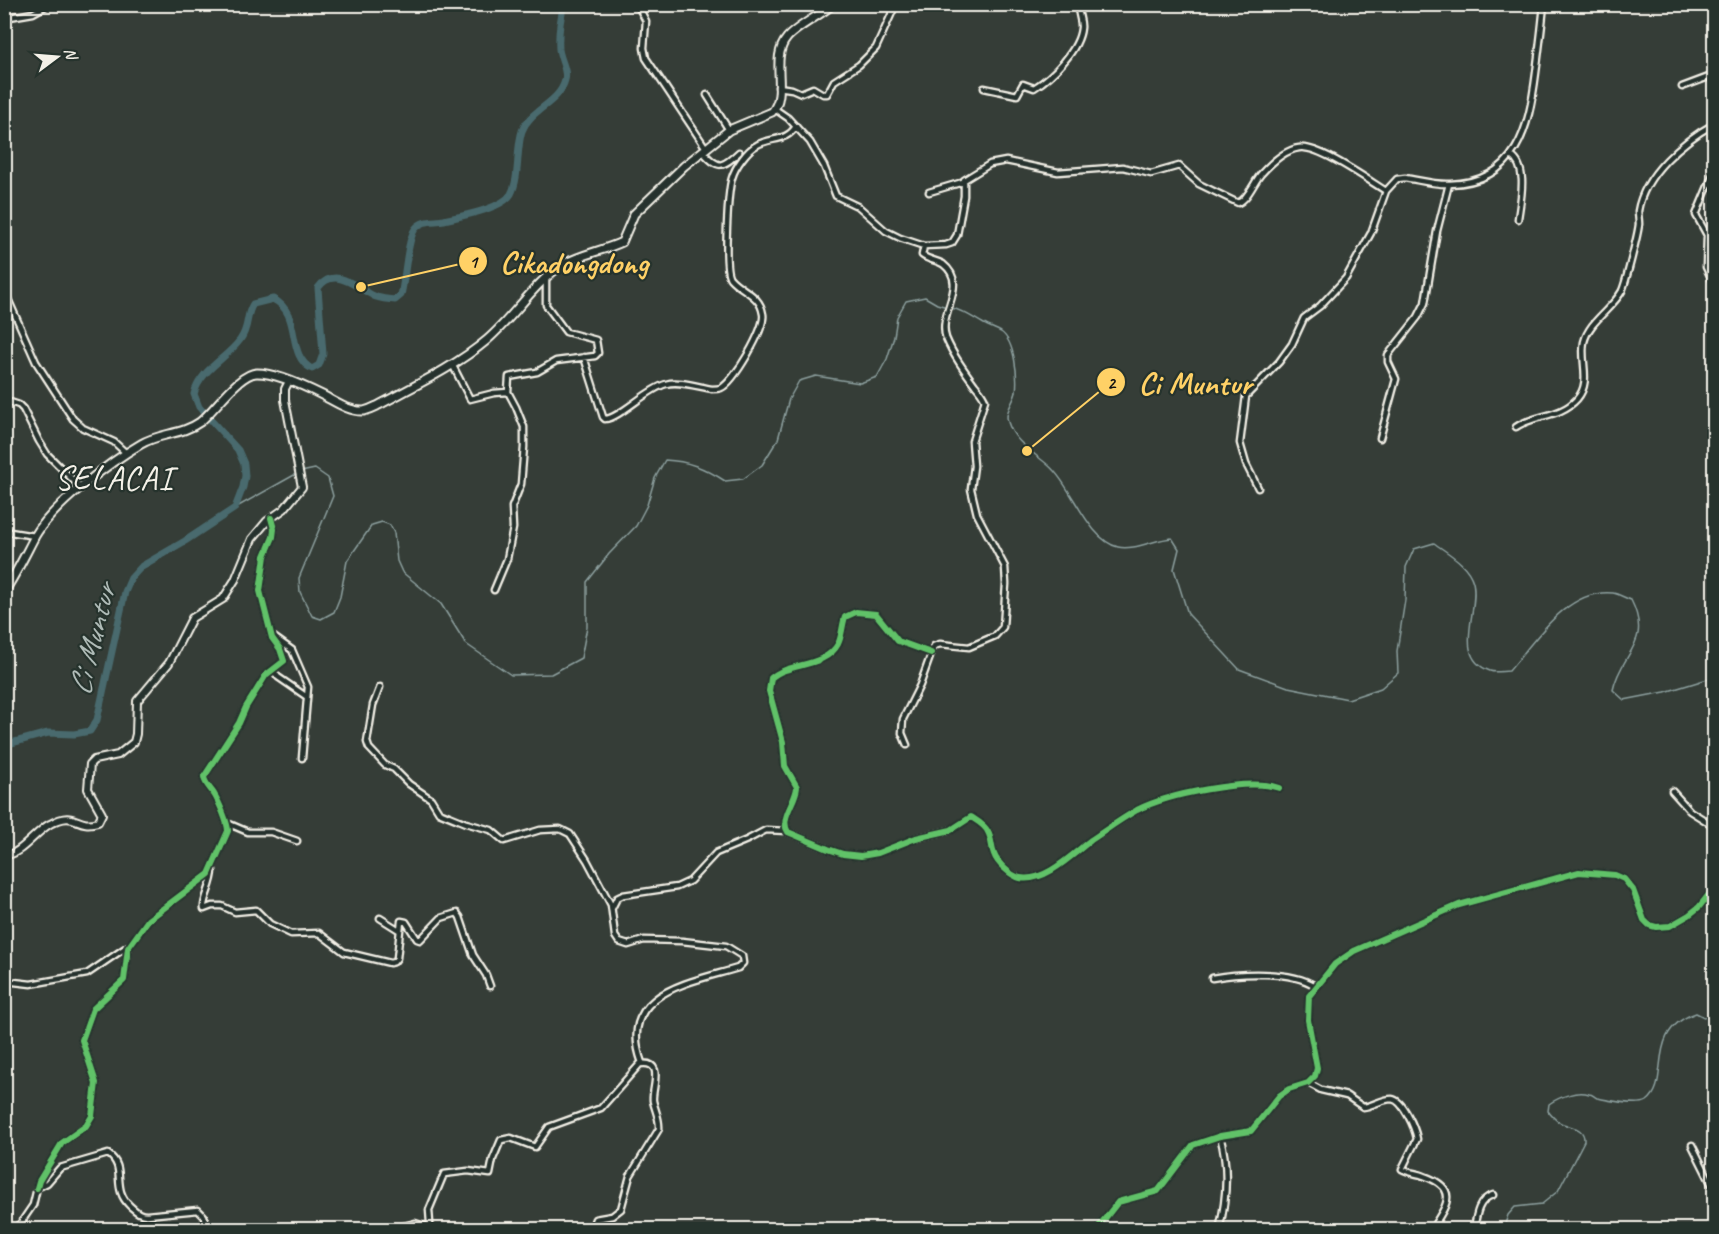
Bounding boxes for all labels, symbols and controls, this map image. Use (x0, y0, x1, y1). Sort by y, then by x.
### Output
north arrow (27, 27, 87, 87)
text: N (59, 46, 82, 64)
callout: Cikadongdong (458, 236, 661, 286)
text: Cikadongdong (500, 242, 650, 283)
text: 1 (469, 251, 479, 273)
callout: Ci Muntur (1096, 357, 1263, 407)
text: Ci Muntur (1138, 363, 1255, 404)
text: 2 (1107, 372, 1117, 394)
district label: SELACAI (55, 457, 179, 499)
water label: Ci Muntur (59, 575, 127, 699)

